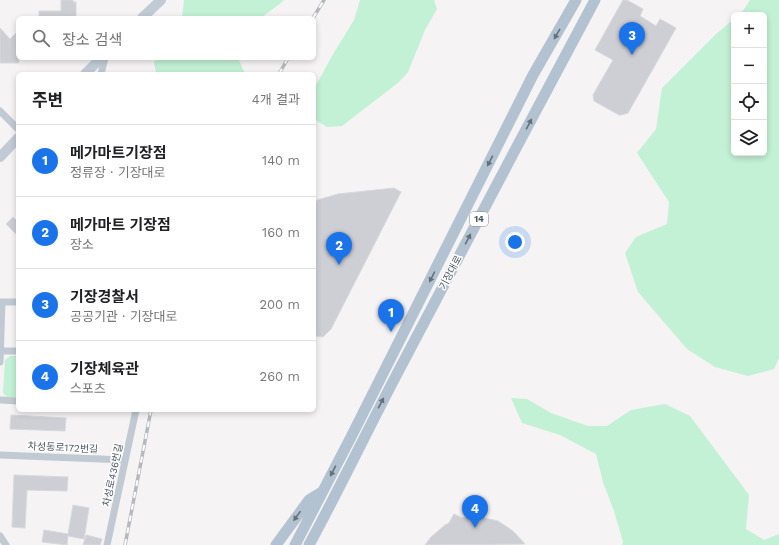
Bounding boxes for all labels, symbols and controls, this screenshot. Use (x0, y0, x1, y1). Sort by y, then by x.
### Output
map controls (731, 12, 767, 156)
button: + (731, 12, 767, 48)
search box (16, 16, 316, 60)
pin: 3 (619, 22, 645, 55)
icon: search (30, 27, 52, 49)
one-way arrow (554, 28, 561, 40)
text: 장소 검색 (62, 31, 122, 49)
button: − (731, 48, 767, 84)
button: locate (731, 84, 767, 120)
text: 주변 (32, 90, 63, 110)
text: 4개 결과 (252, 92, 300, 107)
one-way arrow (526, 118, 532, 130)
button: layers (731, 120, 767, 156)
text: 메가마트기장점 (70, 144, 167, 162)
text: 1 (42, 153, 48, 168)
text: 140 m (262, 153, 300, 168)
one-way arrow (487, 156, 494, 167)
text: 정류장 · 기장대로 (70, 165, 166, 180)
road number: 14 (470, 212, 488, 226)
text: 메가마트 기장점 (70, 216, 171, 234)
text: 2 (41, 225, 49, 240)
text: 160 m (262, 225, 300, 240)
pin: 2 (326, 232, 352, 265)
your location (505, 232, 525, 252)
one-way arrow (465, 233, 471, 245)
text: 장소 (70, 237, 94, 252)
street label: 기장대로 (437, 253, 464, 291)
one-way arrow (429, 272, 435, 283)
text: 기장경찰서 (70, 288, 139, 306)
text: 3 (41, 297, 49, 312)
text: 200 m (259, 297, 300, 312)
pin: 1 (378, 299, 404, 332)
text: 공공기관 · 기장대로 (70, 309, 177, 324)
text: 기장체육관 (70, 360, 139, 378)
text: 4 (41, 369, 49, 384)
text: 260 m (260, 369, 300, 384)
text: 스포츠 (70, 381, 106, 396)
one-way arrow (378, 398, 385, 409)
street label: 차성동로172번길 (27, 440, 98, 455)
street label: 차성로436번길 (100, 443, 125, 508)
one-way arrow (330, 465, 336, 477)
pin: 4 (462, 495, 488, 528)
one-way arrow (293, 511, 301, 522)

